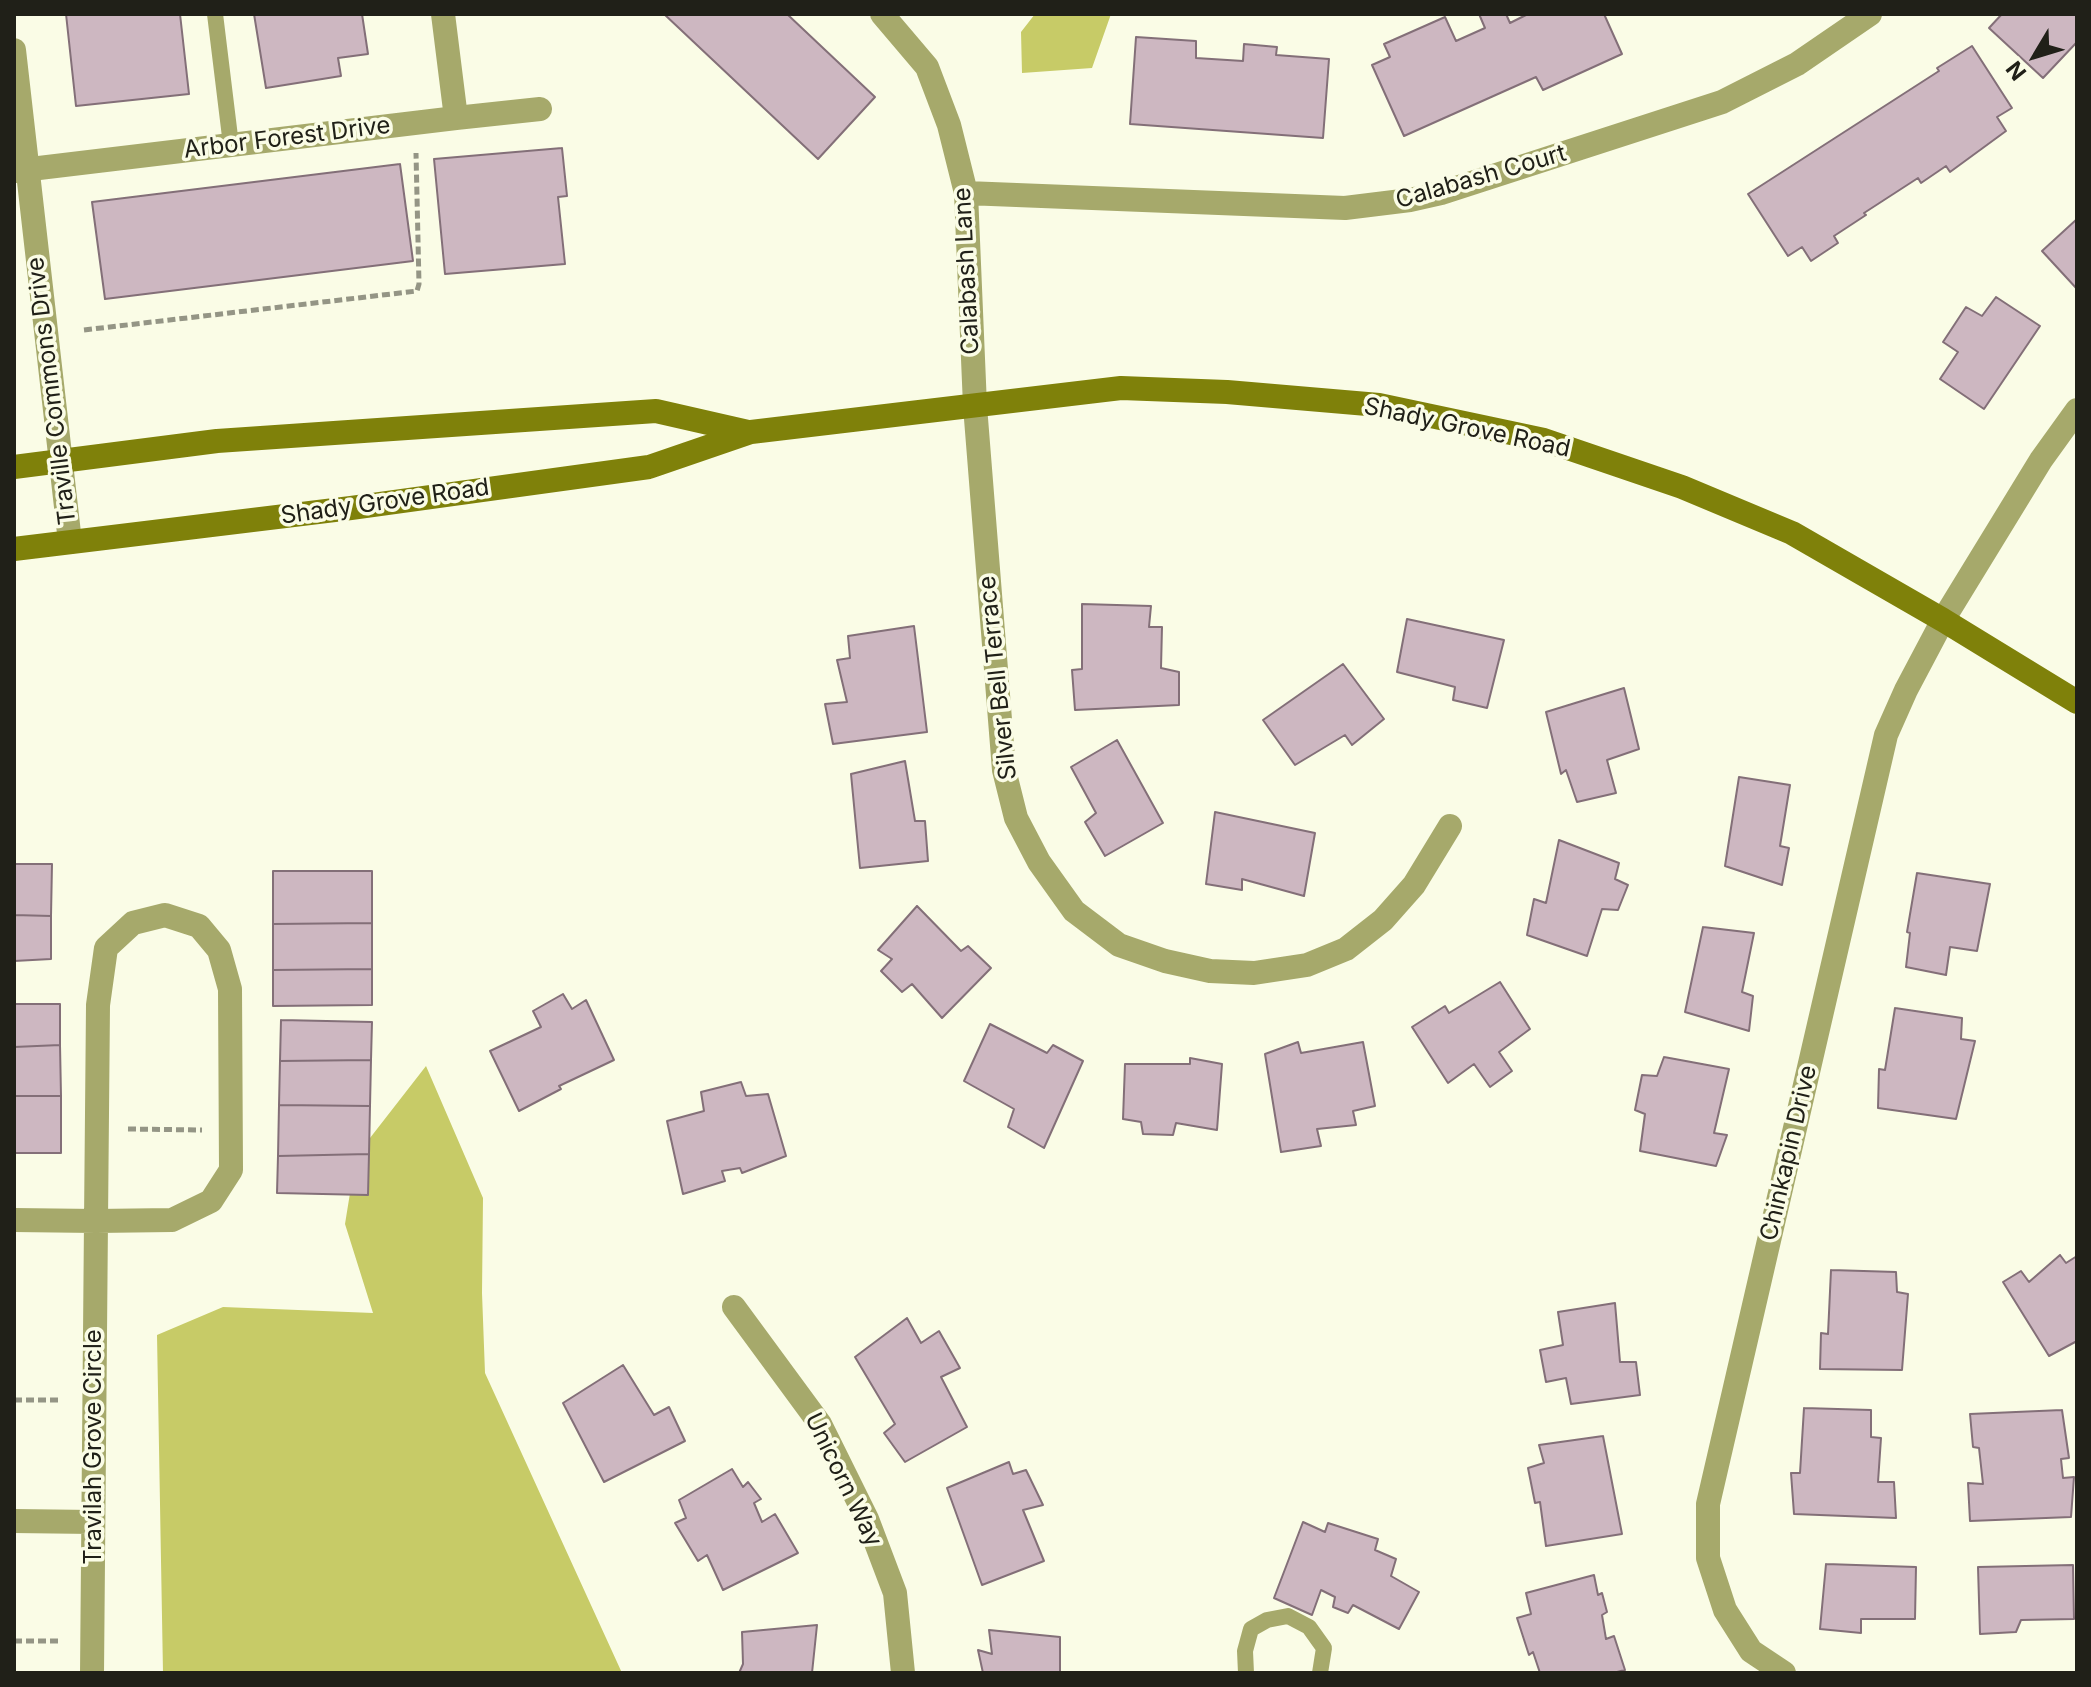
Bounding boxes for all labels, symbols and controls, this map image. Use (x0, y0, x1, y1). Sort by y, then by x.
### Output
north arrow (1995, 16, 2075, 96)
text: N (2001, 56, 2031, 85)
street label: Arbor Forest Drive (182, 111, 392, 165)
street label: Calabash Court (1393, 139, 1569, 215)
street label: Calabash Lane (948, 187, 986, 355)
street label: Traville Commons Drive (21, 256, 83, 526)
street label: Shady Grove Road (1361, 392, 1573, 464)
street label: Shady Grove Road (279, 473, 491, 531)
street label: Silver Bell Terrace (973, 574, 1023, 782)
street label: Chinkapin Drive (1755, 1062, 1823, 1244)
street label: Travilah Grove Circle (80, 1329, 108, 1565)
street label: Unicorn Way (798, 1408, 888, 1552)

